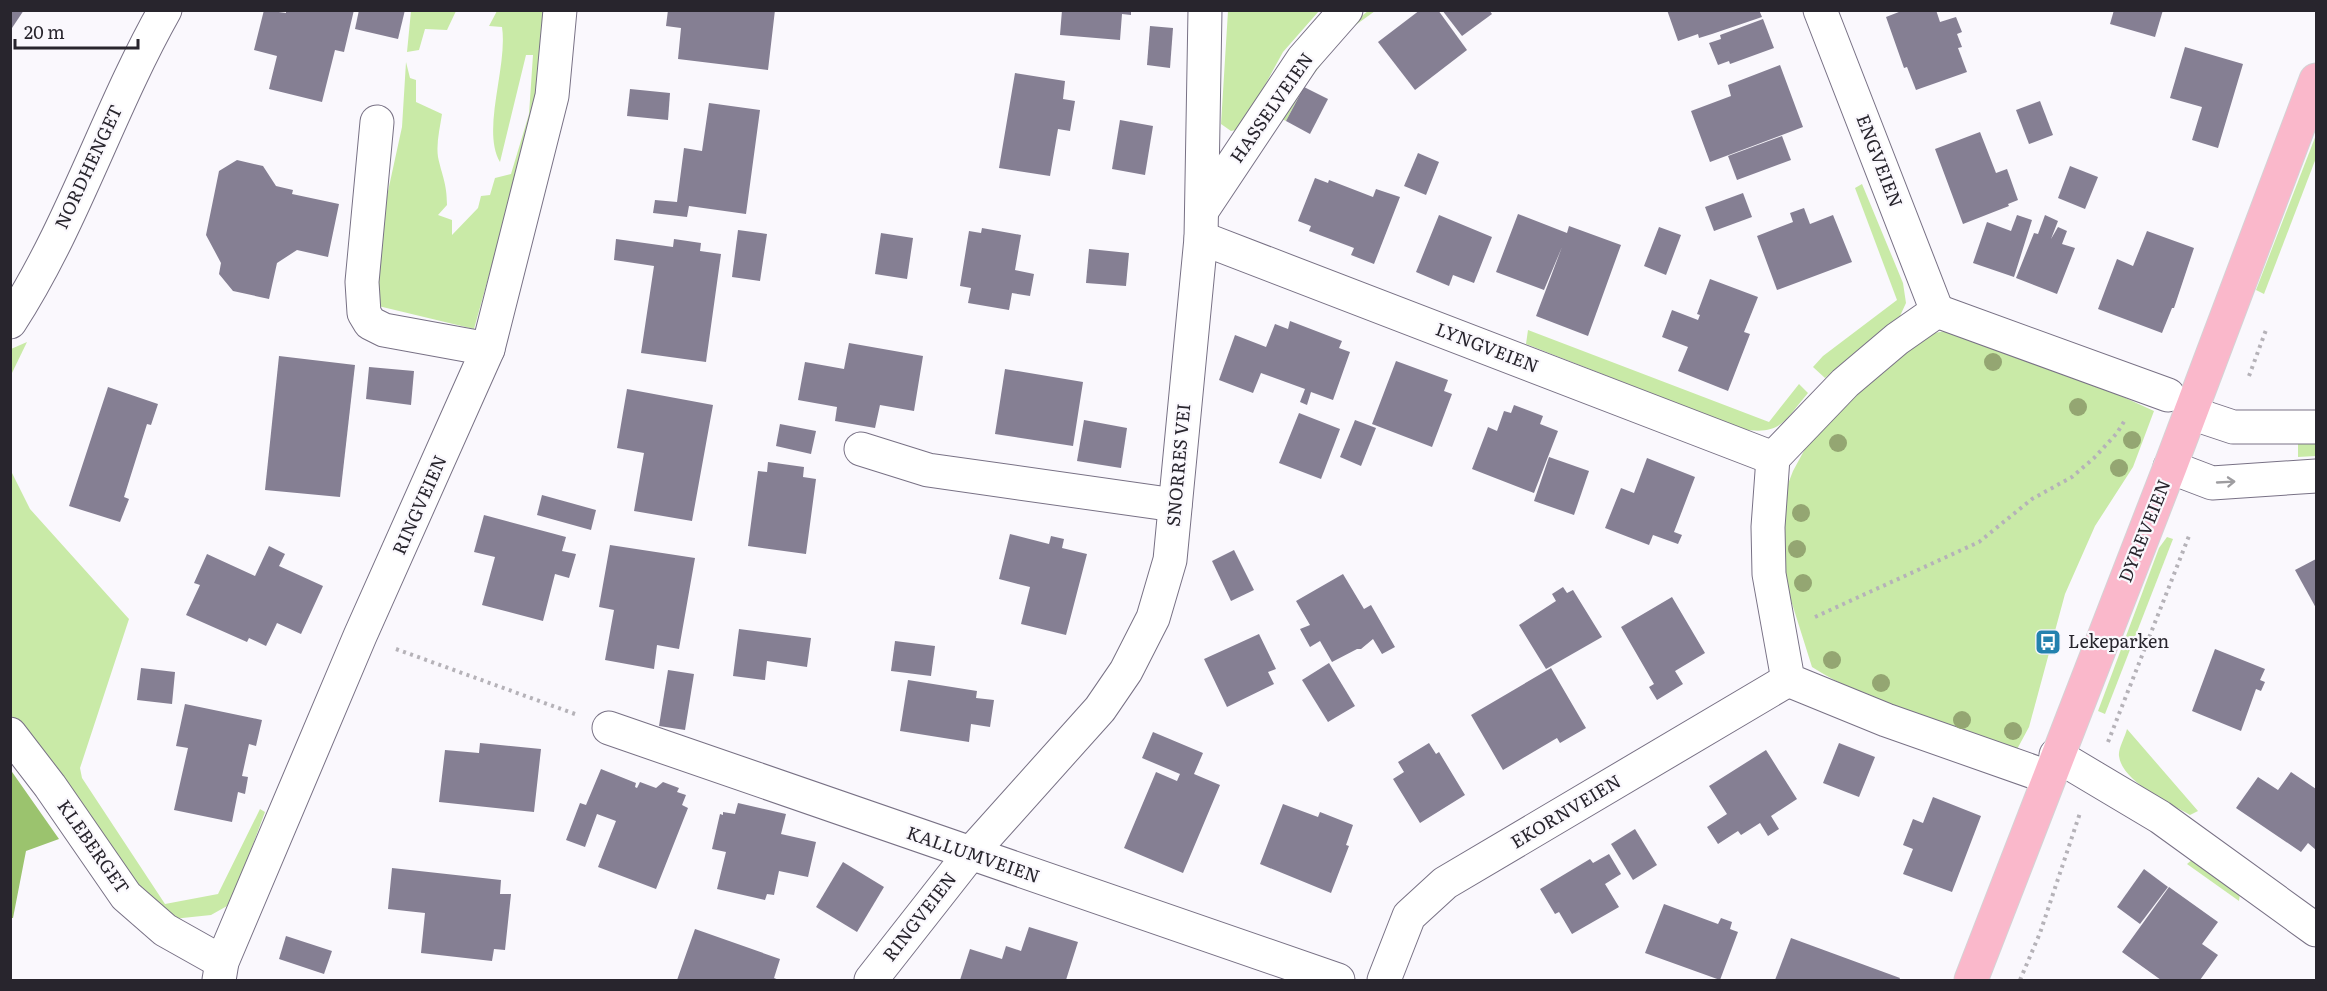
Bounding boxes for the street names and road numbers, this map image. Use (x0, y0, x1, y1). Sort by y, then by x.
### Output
street label: HASSELVEIEN (1223, 46, 1319, 168)
street label: NORDHENGET (47, 100, 128, 233)
street label: ENGVEIEN (1850, 110, 1911, 211)
street label: LYNGVEIEN (1432, 315, 1543, 379)
street label: SNORRES VEI (1159, 402, 1196, 527)
street label: RINGVEIEN (385, 450, 453, 559)
street label: DYREVEIEN (2111, 475, 2176, 586)
street label: EKORNVEIEN (1505, 767, 1626, 854)
street label: KLEBERGET (52, 793, 137, 899)
street label: KALLUMVEIEN (903, 818, 1044, 889)
street label: RINGVEIEN (875, 866, 962, 966)

